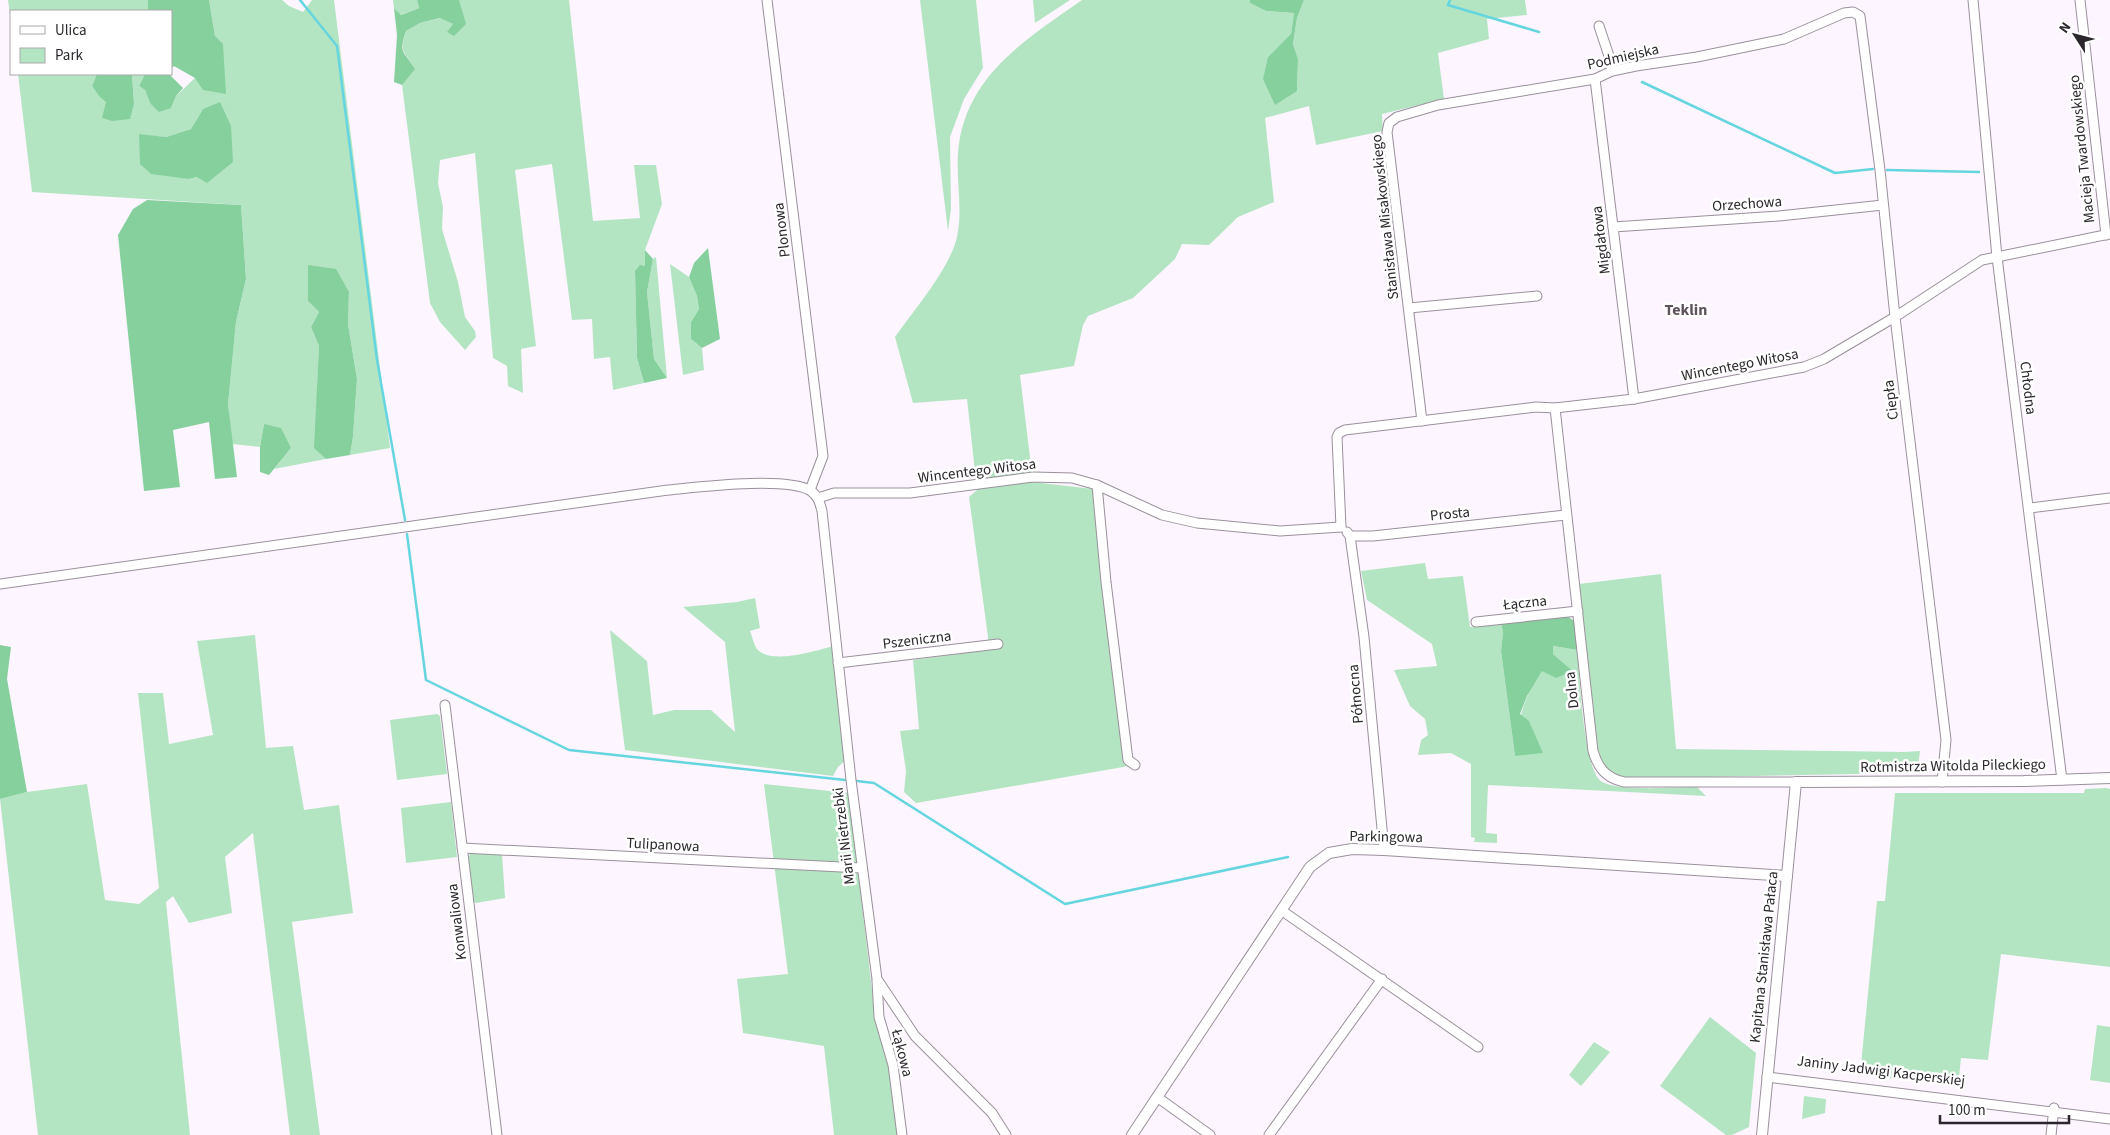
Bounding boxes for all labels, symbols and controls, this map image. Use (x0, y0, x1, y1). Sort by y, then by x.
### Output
legend (10, 10, 172, 75)
north arrow (2050, 10, 2100, 60)
text: N (2054, 18, 2076, 38)
text: Ulica (55, 20, 86, 41)
street label: Podmiejska (1585, 39, 1661, 75)
text: Park (55, 45, 84, 66)
street label: Macieja Twardowskiego (2064, 74, 2100, 224)
street label: Stanisława Misakowskiego (1366, 133, 1404, 301)
street label: Orzechowa (1711, 191, 1783, 217)
street label: Plonowa (768, 201, 796, 259)
street label: Migdałowa (1586, 205, 1616, 275)
district label: Teklin (1665, 299, 1707, 321)
street label: Wincentego Witosa (1680, 343, 1800, 387)
street label: Chłodna (2014, 360, 2042, 416)
street label: Ciepła (1878, 379, 1904, 421)
street label: Wincentego Witosa (917, 453, 1037, 489)
street label: Prosta (1429, 501, 1471, 527)
street label: Łączna (1501, 590, 1548, 616)
street label: Pszeniczna (881, 625, 953, 655)
street label: Północna (1343, 663, 1369, 725)
street label: Dolna (1560, 671, 1584, 709)
street label: Rotmistrza Witolda Pileckiego (1860, 754, 2046, 778)
street label: Marii Nietrzebki (828, 786, 860, 886)
street label: Parkingowa (1349, 826, 1423, 848)
street label: Tulipanowa (626, 833, 700, 857)
street label: Kapitana Stanisława Pałaca (1745, 870, 1783, 1044)
street label: Konwaliowa (442, 883, 472, 961)
street label: Łąkowa (886, 1026, 918, 1079)
street label: Janiny Jadwigi Kacperskiej (1796, 1050, 1966, 1092)
scale bar (1940, 1092, 2069, 1124)
text: 100 m (1948, 1100, 1986, 1121)

